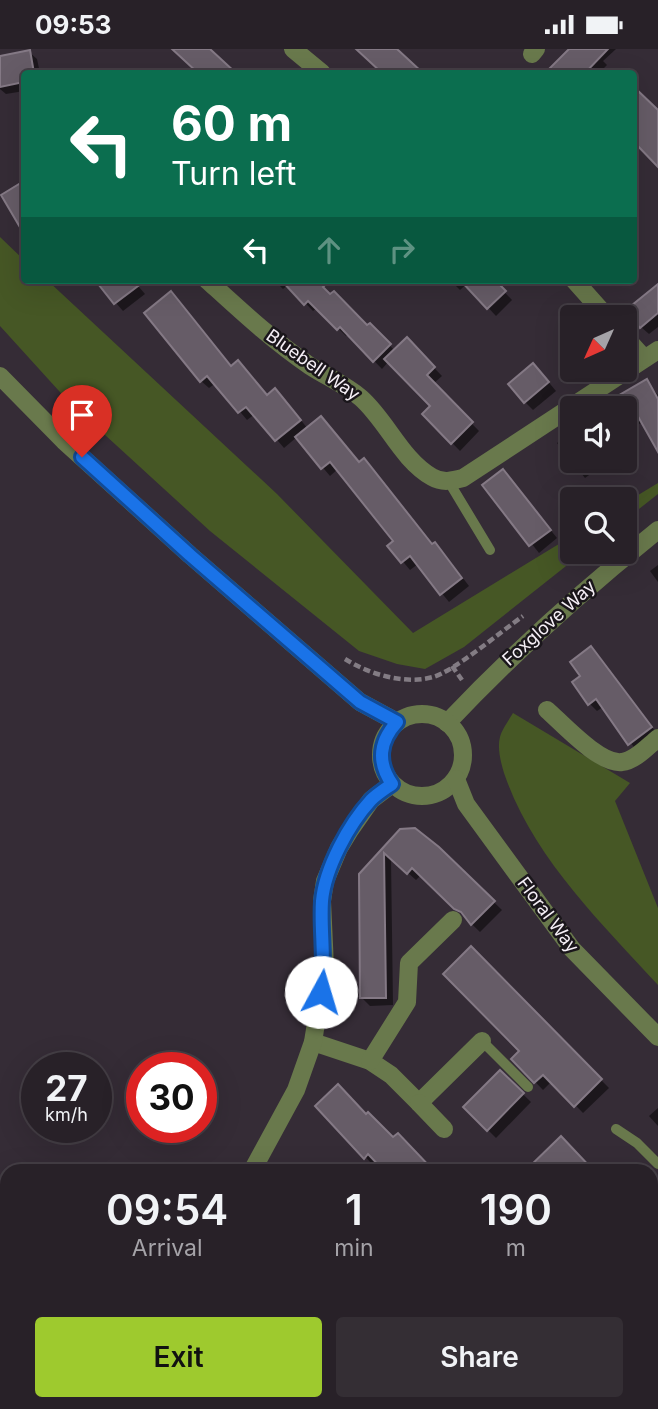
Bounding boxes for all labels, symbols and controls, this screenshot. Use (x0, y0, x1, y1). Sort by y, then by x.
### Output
text: 09:53 (35, 9, 112, 40)
text: 60 m (171, 94, 292, 153)
icon: left (56, 98, 147, 189)
text: Turn left (171, 154, 296, 193)
icon: left (237, 231, 275, 269)
icon: ahead (310, 231, 348, 269)
icon: right (383, 231, 421, 269)
north arrow (560, 305, 637, 381)
map controls (560, 305, 637, 564)
street label: Bluebell Way (262, 325, 364, 405)
pin (52, 385, 112, 457)
icon: arrive (63, 396, 101, 434)
button: sound (560, 396, 637, 473)
button: search (560, 487, 637, 564)
street label: Foxglove Way (498, 575, 599, 670)
street label: Floral Way (513, 873, 584, 957)
position arrow (284, 955, 358, 1029)
speed limit sign: 30 (126, 1052, 217, 1143)
text: 27 (45, 1067, 88, 1109)
text: km/h (45, 1104, 88, 1125)
text: 09:54 (106, 1184, 228, 1235)
text: 1 (345, 1184, 363, 1235)
text: 190 (480, 1184, 552, 1235)
text: Arrival (132, 1234, 203, 1262)
text: min (334, 1234, 374, 1262)
text: m (506, 1234, 526, 1262)
button: Exit (35, 1317, 322, 1397)
button: Share (336, 1317, 623, 1397)

